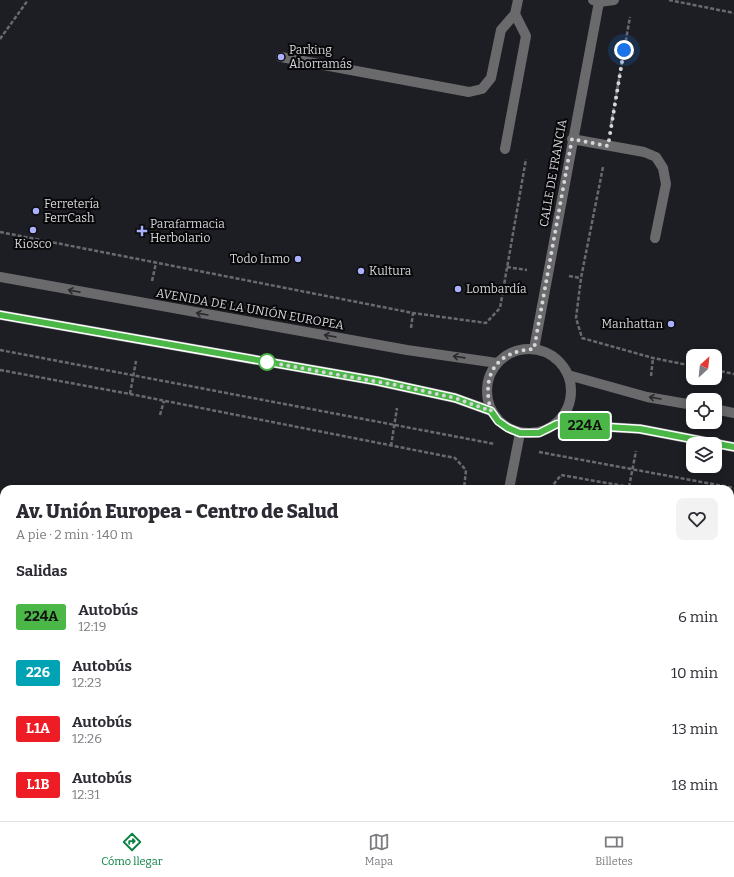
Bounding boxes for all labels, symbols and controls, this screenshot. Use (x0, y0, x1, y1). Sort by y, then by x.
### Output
your location (614, 40, 634, 60)
place label: Parking Ahorramás (289, 43, 352, 71)
marker: Parking Ahorramás (276, 52, 286, 62)
street label: CALLE DE FRANCIA (537, 118, 569, 228)
place label: Ferretería FerrCash (44, 197, 100, 225)
marker: Ferretería FerrCash (31, 206, 41, 216)
place label: Parafarmacia Herbolario (150, 217, 225, 245)
marker: Kiosco (28, 225, 38, 235)
marker: Parafarmacia Herbolario (137, 226, 147, 236)
place label: Kiosco (14, 237, 52, 251)
place label: Todo Inmo (230, 252, 290, 266)
marker: Todo Inmo (293, 254, 303, 264)
place label: Kultura (369, 264, 412, 278)
marker: Kultura (356, 266, 366, 276)
place label: Lombardía (466, 282, 527, 296)
marker: Lombardía (453, 284, 463, 294)
street label: AVENIDA DE LA UNIÓN EUROPEA (155, 285, 346, 333)
one-way arrow (68, 286, 81, 294)
one-way arrow (196, 309, 209, 317)
place label: Manhattan (602, 317, 663, 331)
marker: Manhattan (666, 319, 676, 329)
one-way arrow (324, 332, 337, 340)
north arrow (686, 349, 722, 385)
map controls (686, 349, 722, 473)
unlabelled marker (258, 353, 276, 371)
one-way arrow (453, 353, 466, 361)
button: locate (686, 393, 722, 429)
one-way arrow (648, 394, 661, 402)
line badge: 224A (557, 413, 613, 439)
text: 224A (568, 417, 602, 434)
button: layers (686, 437, 722, 473)
button: heart (676, 498, 718, 540)
text: Av. Unión Europea - Centro de Salud (16, 500, 338, 523)
text: A pie · 2 min · 140 m (16, 527, 133, 542)
text: Salidas (16, 562, 67, 580)
text: Autobús (78, 601, 138, 619)
text: 224A (24, 608, 58, 625)
text: 6 min (678, 608, 718, 626)
text: 12:19 (78, 619, 106, 634)
text: Autobús (72, 657, 132, 675)
text: 226 (26, 664, 50, 681)
text: 10 min (671, 664, 718, 682)
text: 12:23 (72, 675, 102, 690)
text: Autobús (72, 713, 132, 731)
text: L1A (26, 720, 50, 737)
text: 13 min (672, 720, 718, 738)
text: 12:26 (72, 731, 102, 746)
text: Autobús (72, 769, 132, 787)
text: L1B (27, 776, 49, 793)
text: 18 min (672, 776, 718, 794)
text: 12:31 (72, 787, 100, 802)
tab: Cómo llegar (101, 831, 163, 868)
tab: Mapa (365, 831, 393, 868)
tab: Billetes (595, 831, 633, 868)

